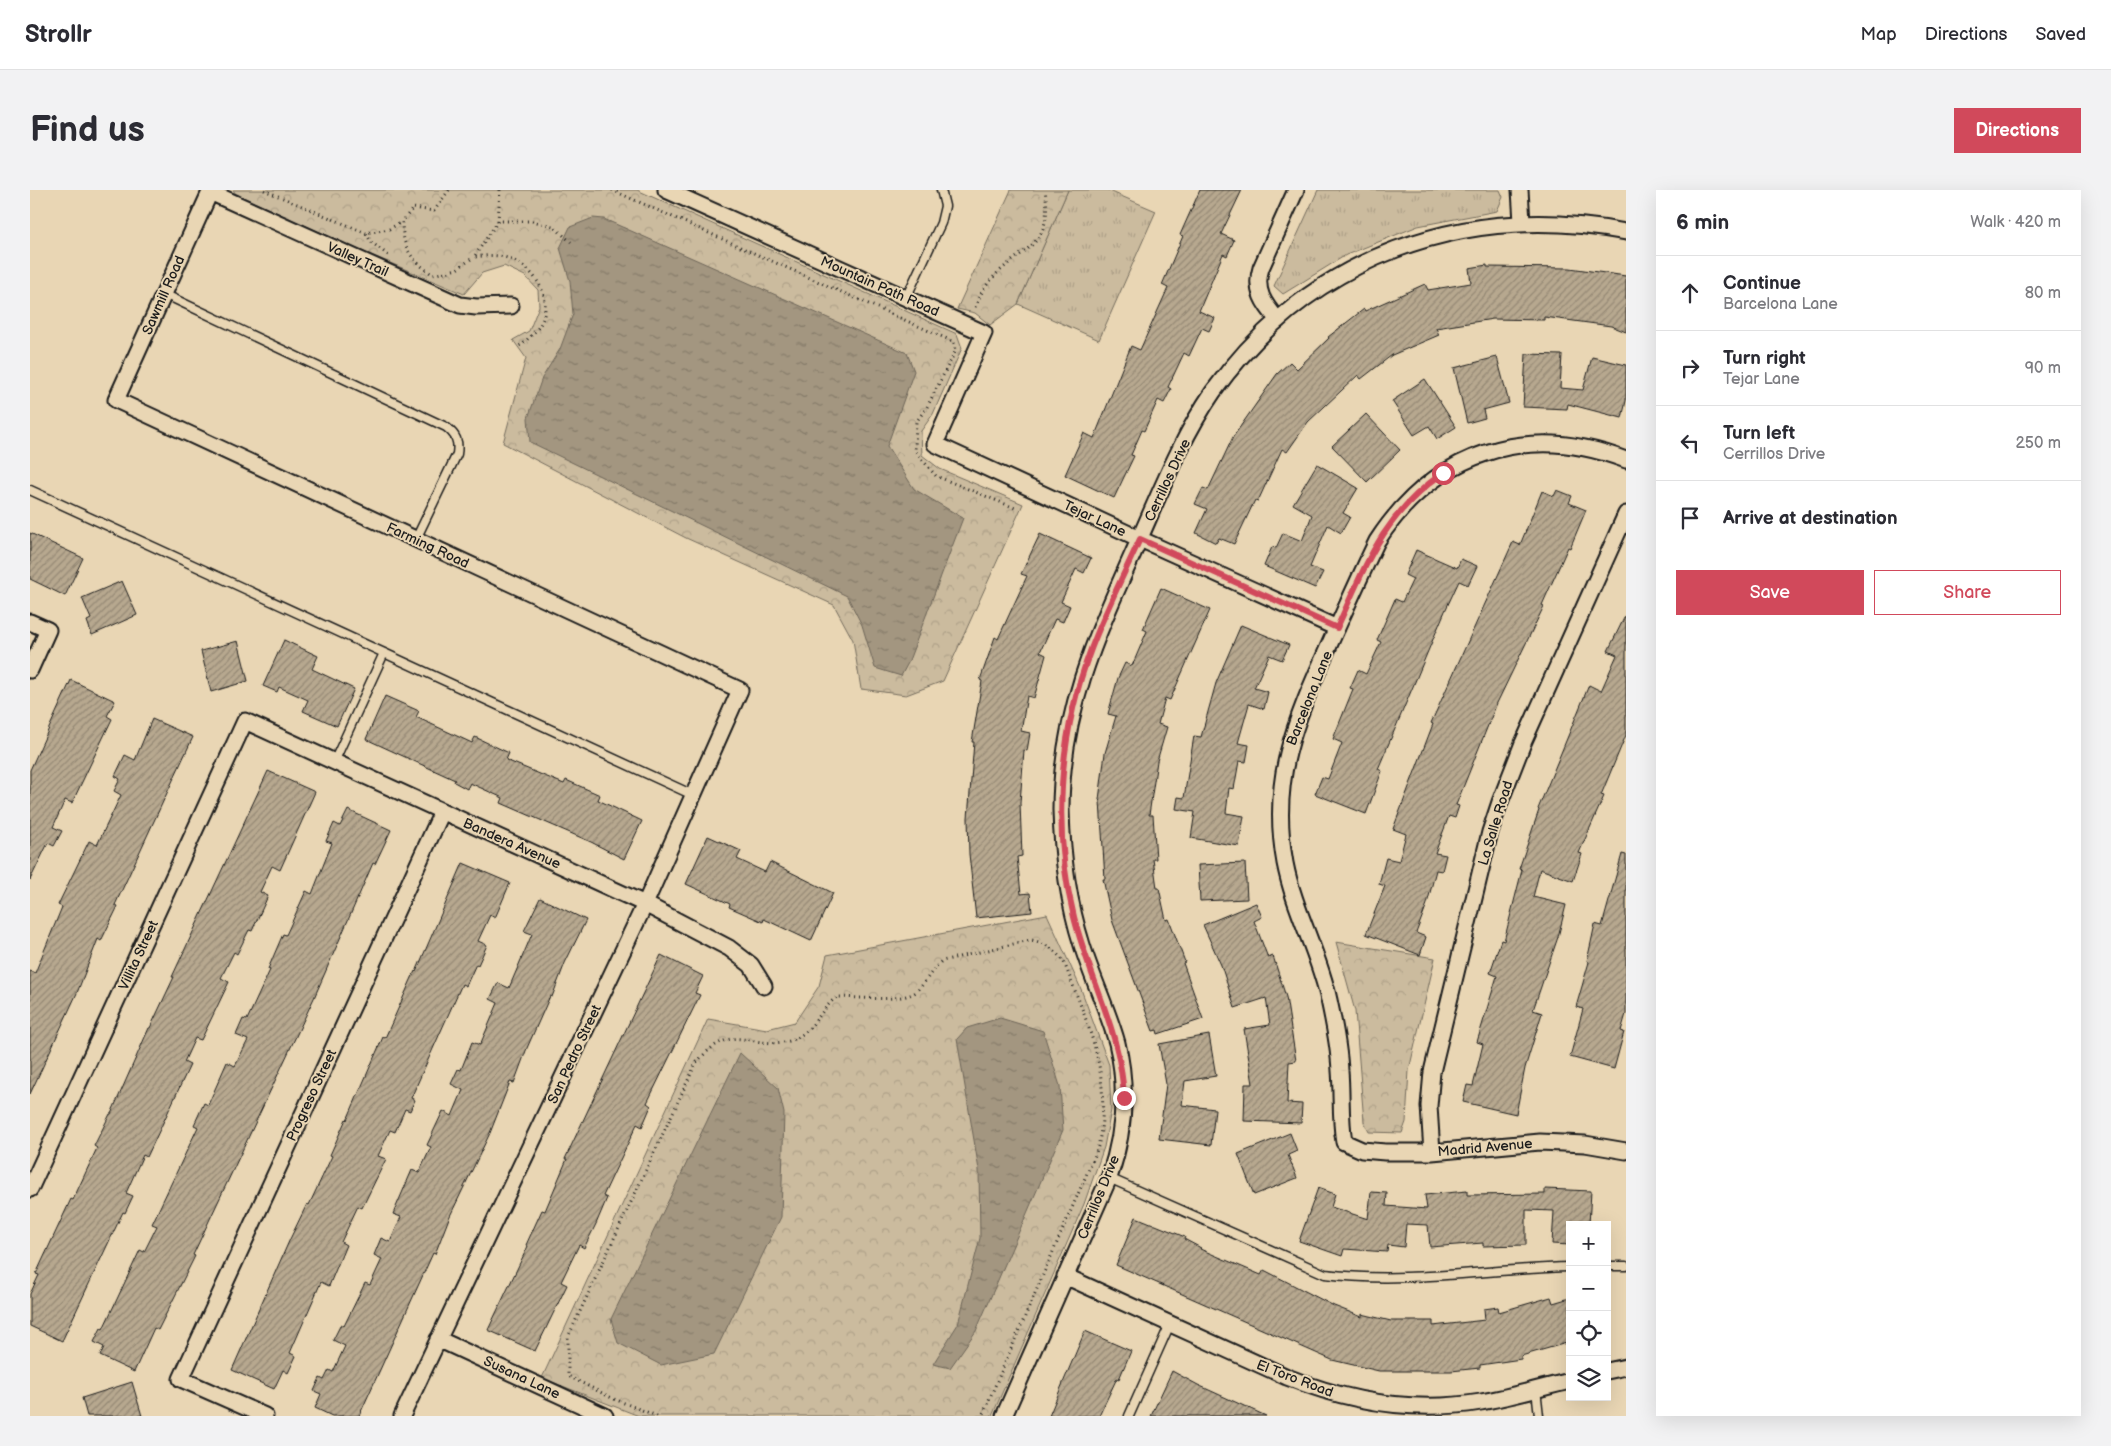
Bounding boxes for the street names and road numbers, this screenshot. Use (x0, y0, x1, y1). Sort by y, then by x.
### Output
street label: Valley Trail (324, 238, 391, 281)
street label: Sawmill Road (139, 253, 188, 337)
street label: Mountain Path Road (818, 253, 942, 320)
street label: Cerrillos Drive (1141, 436, 1194, 524)
street label: Tejar Lane (1061, 497, 1129, 540)
street label: Farming Road (384, 519, 472, 572)
street label: Barcelona Lane (1283, 648, 1336, 748)
street label: La Salle Road (1475, 779, 1516, 867)
street label: Bandera Avenue (460, 814, 563, 873)
street label: Villita Street (115, 917, 162, 993)
street label: San Pedro Street (544, 1001, 605, 1106)
street label: Progreso Street (283, 1046, 340, 1144)
street label: Madrid Avenue (1437, 1135, 1533, 1160)
street label: Cerrillos Drive (1074, 1153, 1123, 1242)
street label: Susana Lane (481, 1352, 563, 1403)
street label: El Toro Road (1254, 1356, 1336, 1401)

